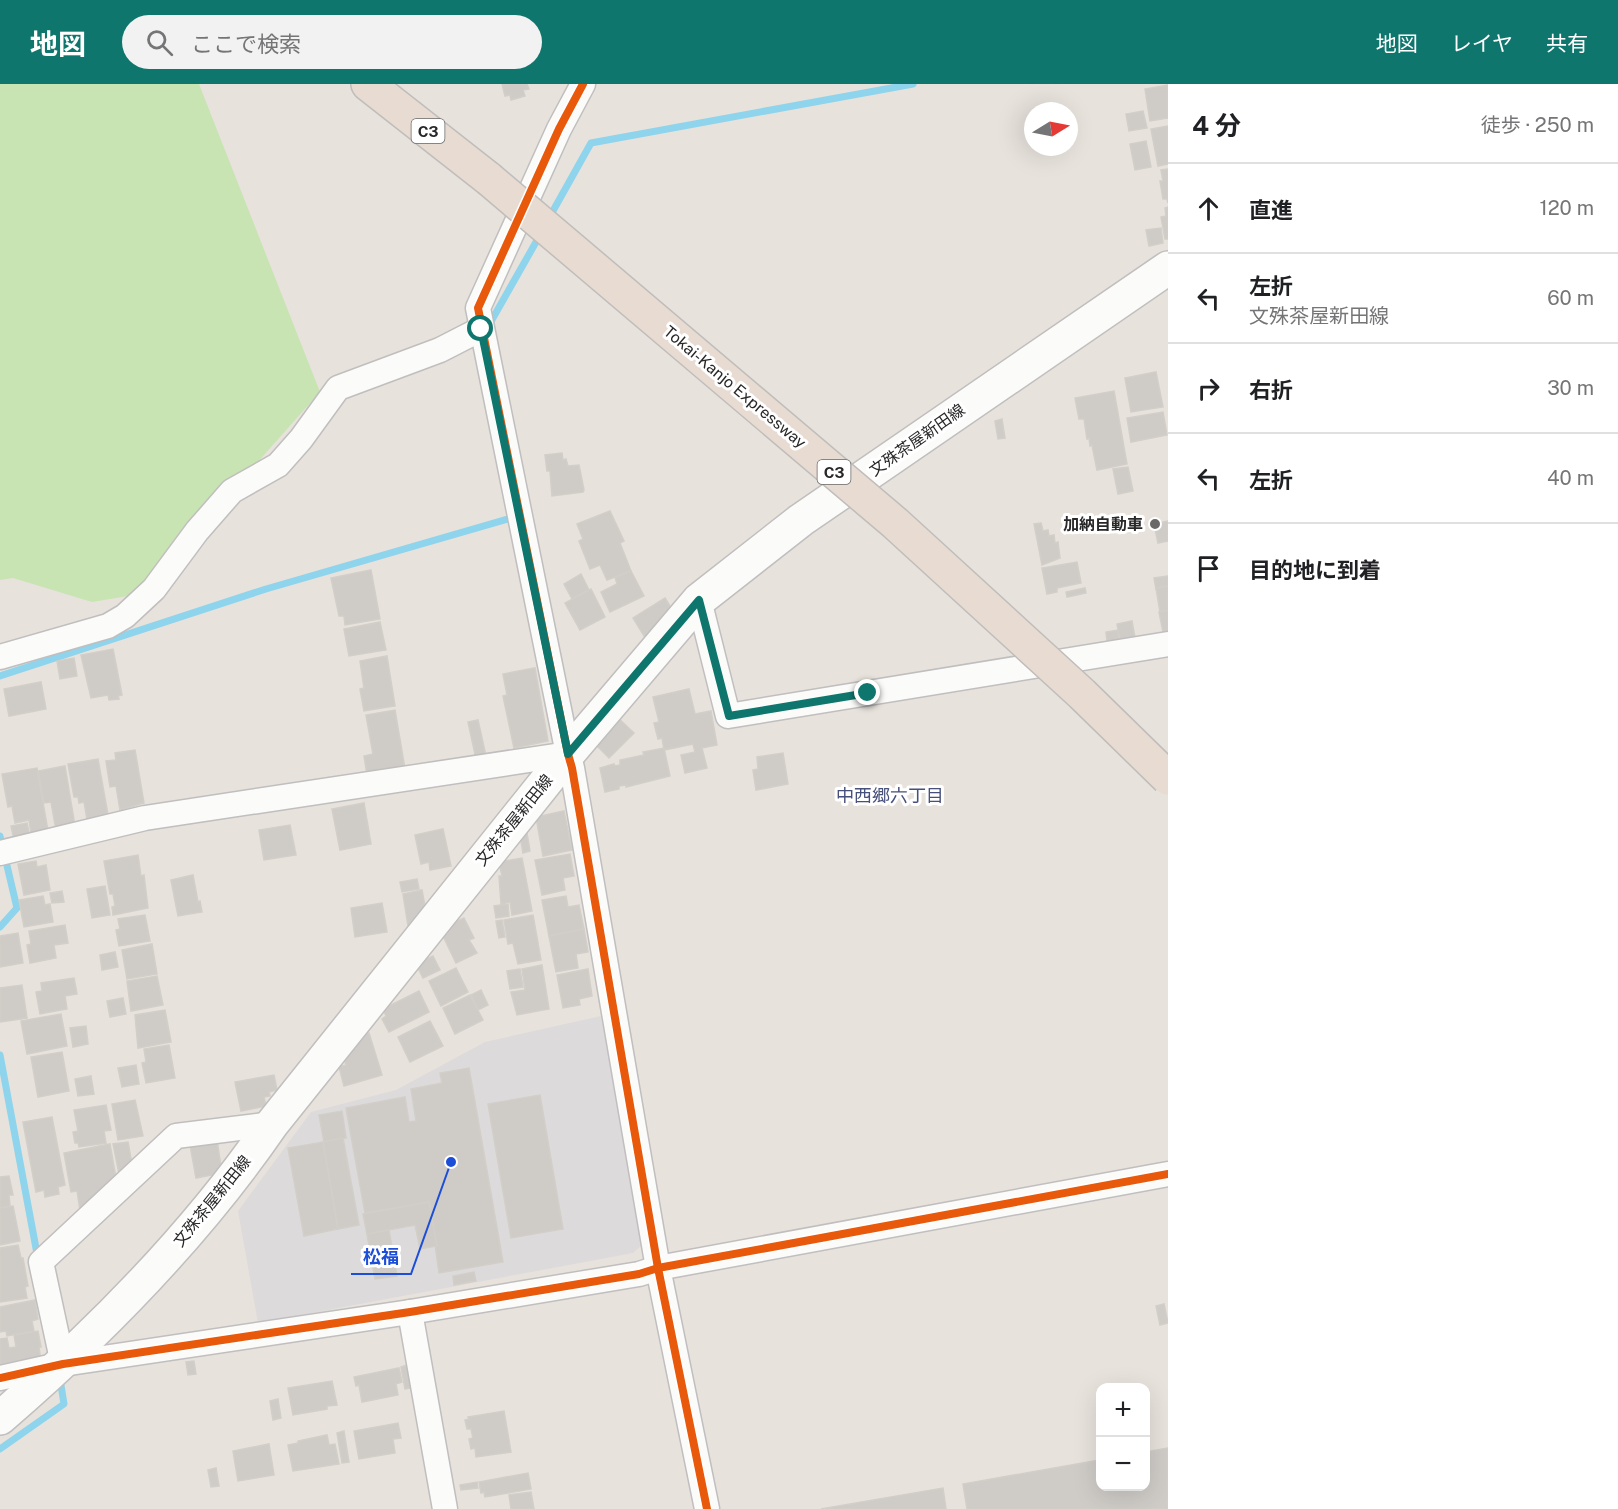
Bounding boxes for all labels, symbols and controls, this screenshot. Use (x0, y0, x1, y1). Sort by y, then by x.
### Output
search box (122, 15, 542, 69)
icon: search (143, 26, 176, 59)
text: 地図 (30, 27, 86, 60)
text: ここで検索 (191, 31, 301, 57)
text: 地図 (1376, 31, 1418, 56)
text: レイヤ (1451, 31, 1513, 56)
text: 共有 (1546, 31, 1588, 56)
north arrow (1024, 102, 1078, 156)
text: 4 分 (1192, 110, 1241, 141)
text: 徒歩 · 250 m (1481, 113, 1594, 137)
road number: C3 (412, 119, 444, 143)
icon: ahead (1192, 192, 1225, 225)
text: 120 m (1540, 196, 1594, 220)
text: 直進 (1249, 197, 1293, 223)
text: 左折 (1249, 273, 1293, 299)
icon: left (1192, 282, 1225, 315)
text: 60 m (1547, 286, 1594, 310)
text: 文殊茶屋新田線 (1249, 304, 1389, 328)
route start (467, 315, 493, 341)
street label: Tokai-Kanjo Expressway (660, 322, 810, 452)
icon: right (1192, 372, 1225, 405)
text: 30 m (1547, 376, 1594, 400)
text: 右折 (1249, 377, 1293, 403)
street label: 文殊茶屋新田線 (866, 400, 968, 480)
road number: C3 (818, 460, 850, 484)
icon: left (1192, 462, 1225, 495)
text: 40 m (1547, 466, 1594, 490)
text: 左折 (1249, 467, 1293, 493)
place label: 加納自動車 (1063, 515, 1143, 534)
marker: 加納自動車 (1148, 517, 1162, 531)
icon: arrive (1192, 552, 1225, 585)
text: 目的地に到着 (1249, 557, 1381, 583)
route end (854, 679, 880, 705)
street label: 文殊茶屋新田線 (471, 770, 557, 870)
district label: 中西郷六丁目 (836, 785, 944, 806)
street label: 文殊茶屋新田線 (169, 1151, 255, 1251)
callout: 松福 (351, 1238, 411, 1274)
text: 松福 (363, 1246, 399, 1267)
map controls (1096, 1383, 1150, 1491)
button: + (1096, 1383, 1150, 1437)
button: − (1096, 1437, 1150, 1491)

